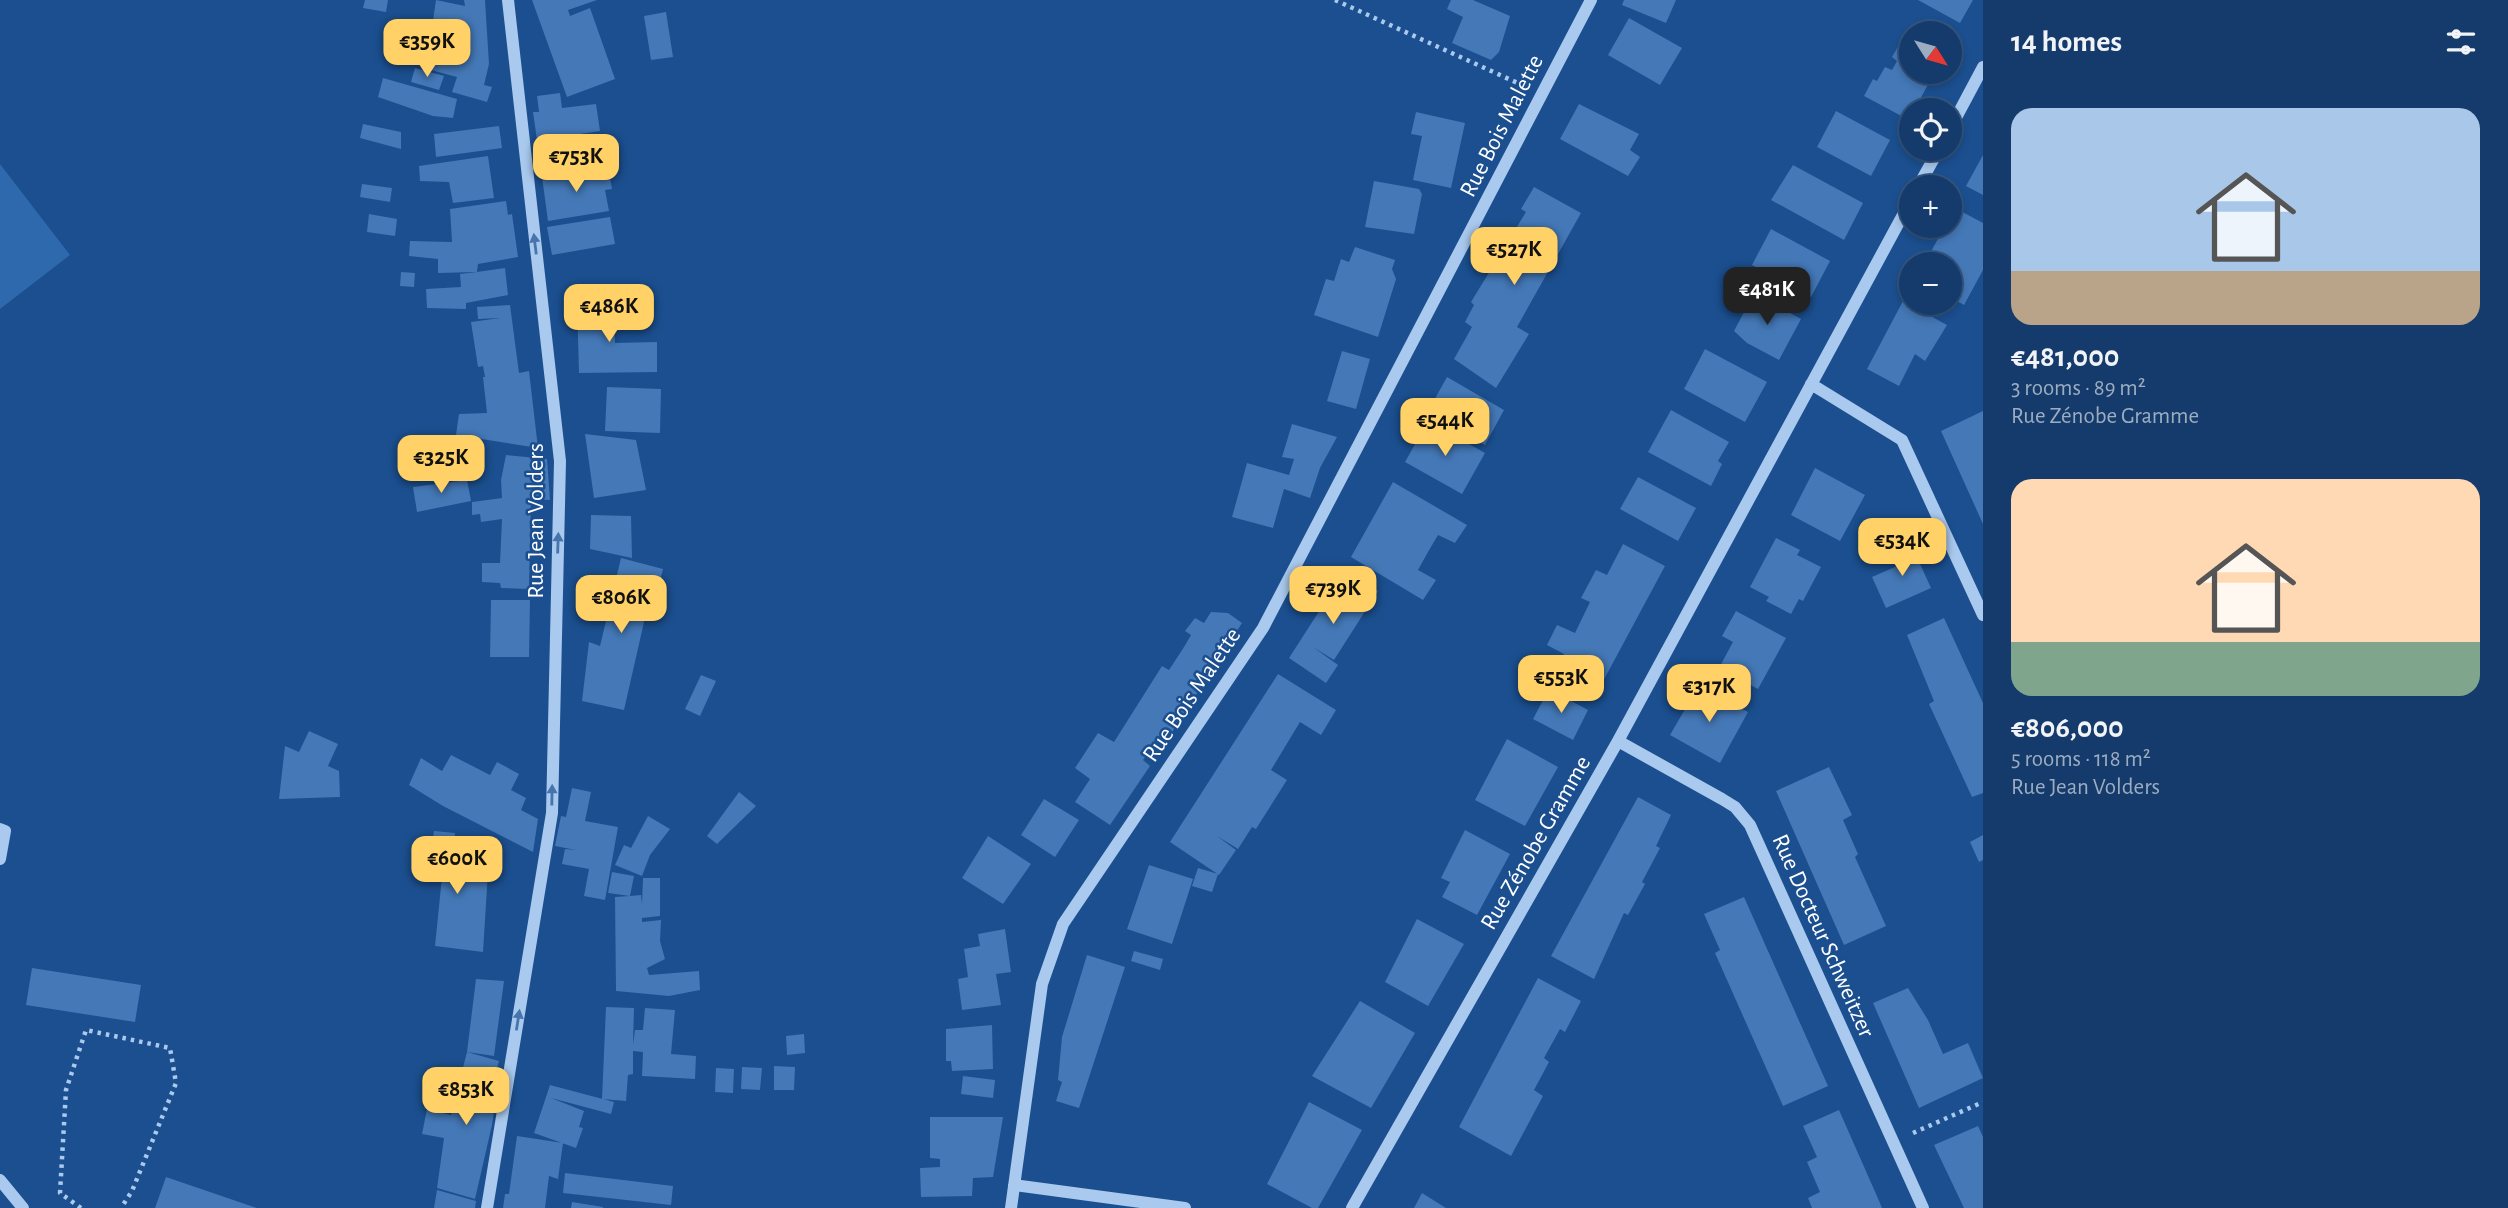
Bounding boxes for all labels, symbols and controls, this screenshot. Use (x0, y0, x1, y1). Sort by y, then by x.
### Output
pin: €359K (378, 20, 476, 79)
north arrow (1899, 21, 1962, 84)
map controls (1899, 21, 1962, 315)
icon: filters (2442, 23, 2480, 61)
text: 14 homes (2011, 27, 2122, 57)
text: €359K (399, 30, 455, 53)
street label: Rue Bois Malette (1456, 51, 1548, 201)
button: locate (1899, 98, 1962, 161)
pin: €753K (527, 134, 625, 194)
text: €753K (549, 145, 603, 168)
icon: home (2183, 154, 2309, 280)
button: + (1899, 175, 1962, 238)
pin: €527K (1465, 228, 1563, 287)
one-way arrow (530, 232, 541, 254)
text: €527K (1487, 238, 1541, 261)
button: − (1899, 252, 1962, 315)
pin: €481K (1718, 268, 1816, 327)
text: €481K (1739, 278, 1795, 301)
pin: €486K (560, 284, 658, 344)
text: €486K (580, 295, 638, 318)
text: €481,000 (2011, 342, 2119, 372)
text: 3 rooms · 89 m² (2011, 377, 2146, 400)
pin: €544K (1396, 398, 1494, 458)
text: Rue Zénobe Gramme (2011, 405, 2199, 428)
text: €544K (1416, 409, 1474, 432)
pin: €325K (392, 435, 490, 495)
street label: Rue Jean Volders (524, 443, 548, 599)
text: €325K (414, 446, 468, 469)
pin: €534K (1853, 518, 1951, 578)
icon: home (2183, 525, 2309, 651)
text: €534K (1874, 529, 1930, 552)
one-way arrow (553, 532, 564, 554)
pin: €739K (1284, 566, 1382, 626)
pin: €806K (572, 576, 670, 635)
text: €739K (1305, 577, 1361, 600)
text: €806K (592, 586, 650, 609)
street label: Rue Bois Malette (1138, 624, 1246, 766)
pin: €553K (1512, 656, 1610, 715)
pin: €317K (1660, 664, 1758, 724)
text: €553K (1534, 666, 1588, 689)
text: €317K (1683, 675, 1735, 698)
text: €806,000 (2011, 713, 2124, 743)
text: 5 rooms · 118 m² (2011, 748, 2151, 771)
street label: Rue Zénobe Gramme (1477, 752, 1595, 934)
text: Rue Jean Volders (2011, 776, 2160, 799)
one-way arrow (547, 784, 558, 806)
street label: Rue Docteur Schweitzer (1767, 831, 1879, 1041)
pin: €600K (408, 836, 506, 896)
text: €600K (427, 847, 487, 870)
one-way arrow (513, 1009, 524, 1031)
pin: €853K (417, 1068, 515, 1127)
text: €853K (438, 1078, 494, 1101)

